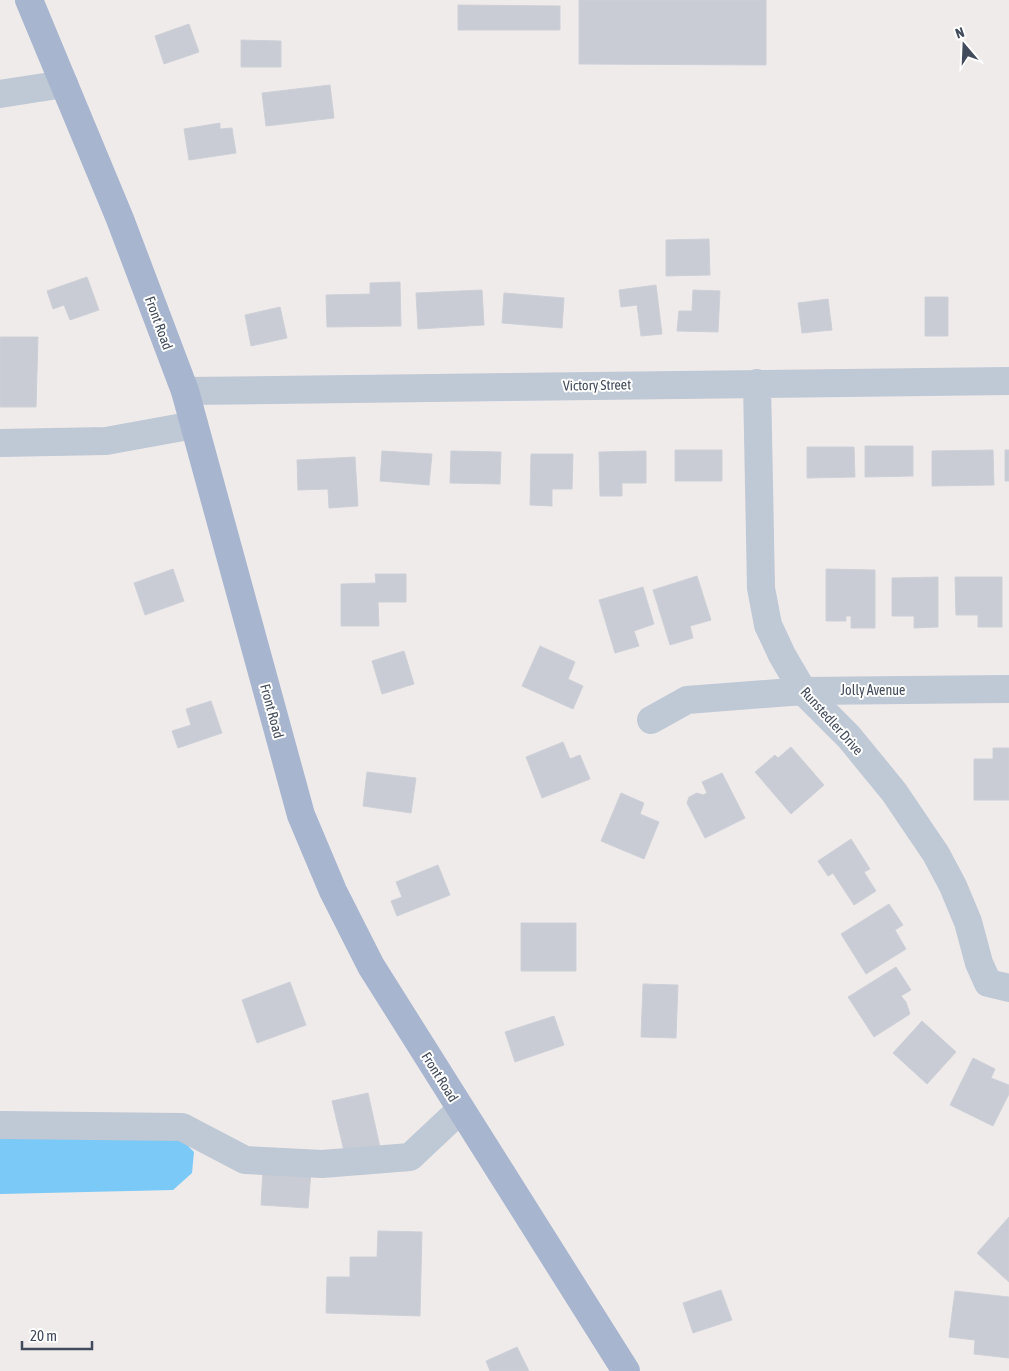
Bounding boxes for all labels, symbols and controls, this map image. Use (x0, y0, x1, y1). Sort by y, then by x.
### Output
north arrow (939, 20, 989, 70)
text: N (953, 24, 966, 42)
street label: Front Road (142, 294, 176, 352)
street label: Victory Street (563, 376, 631, 394)
street label: Front Road (257, 682, 287, 740)
street label: Jolly Avenue (841, 682, 905, 698)
street label: Runstedler Drive (797, 684, 867, 758)
street label: Front Road (418, 1049, 462, 1105)
scale bar (22, 1318, 92, 1350)
text: 20 m (30, 1327, 57, 1344)

